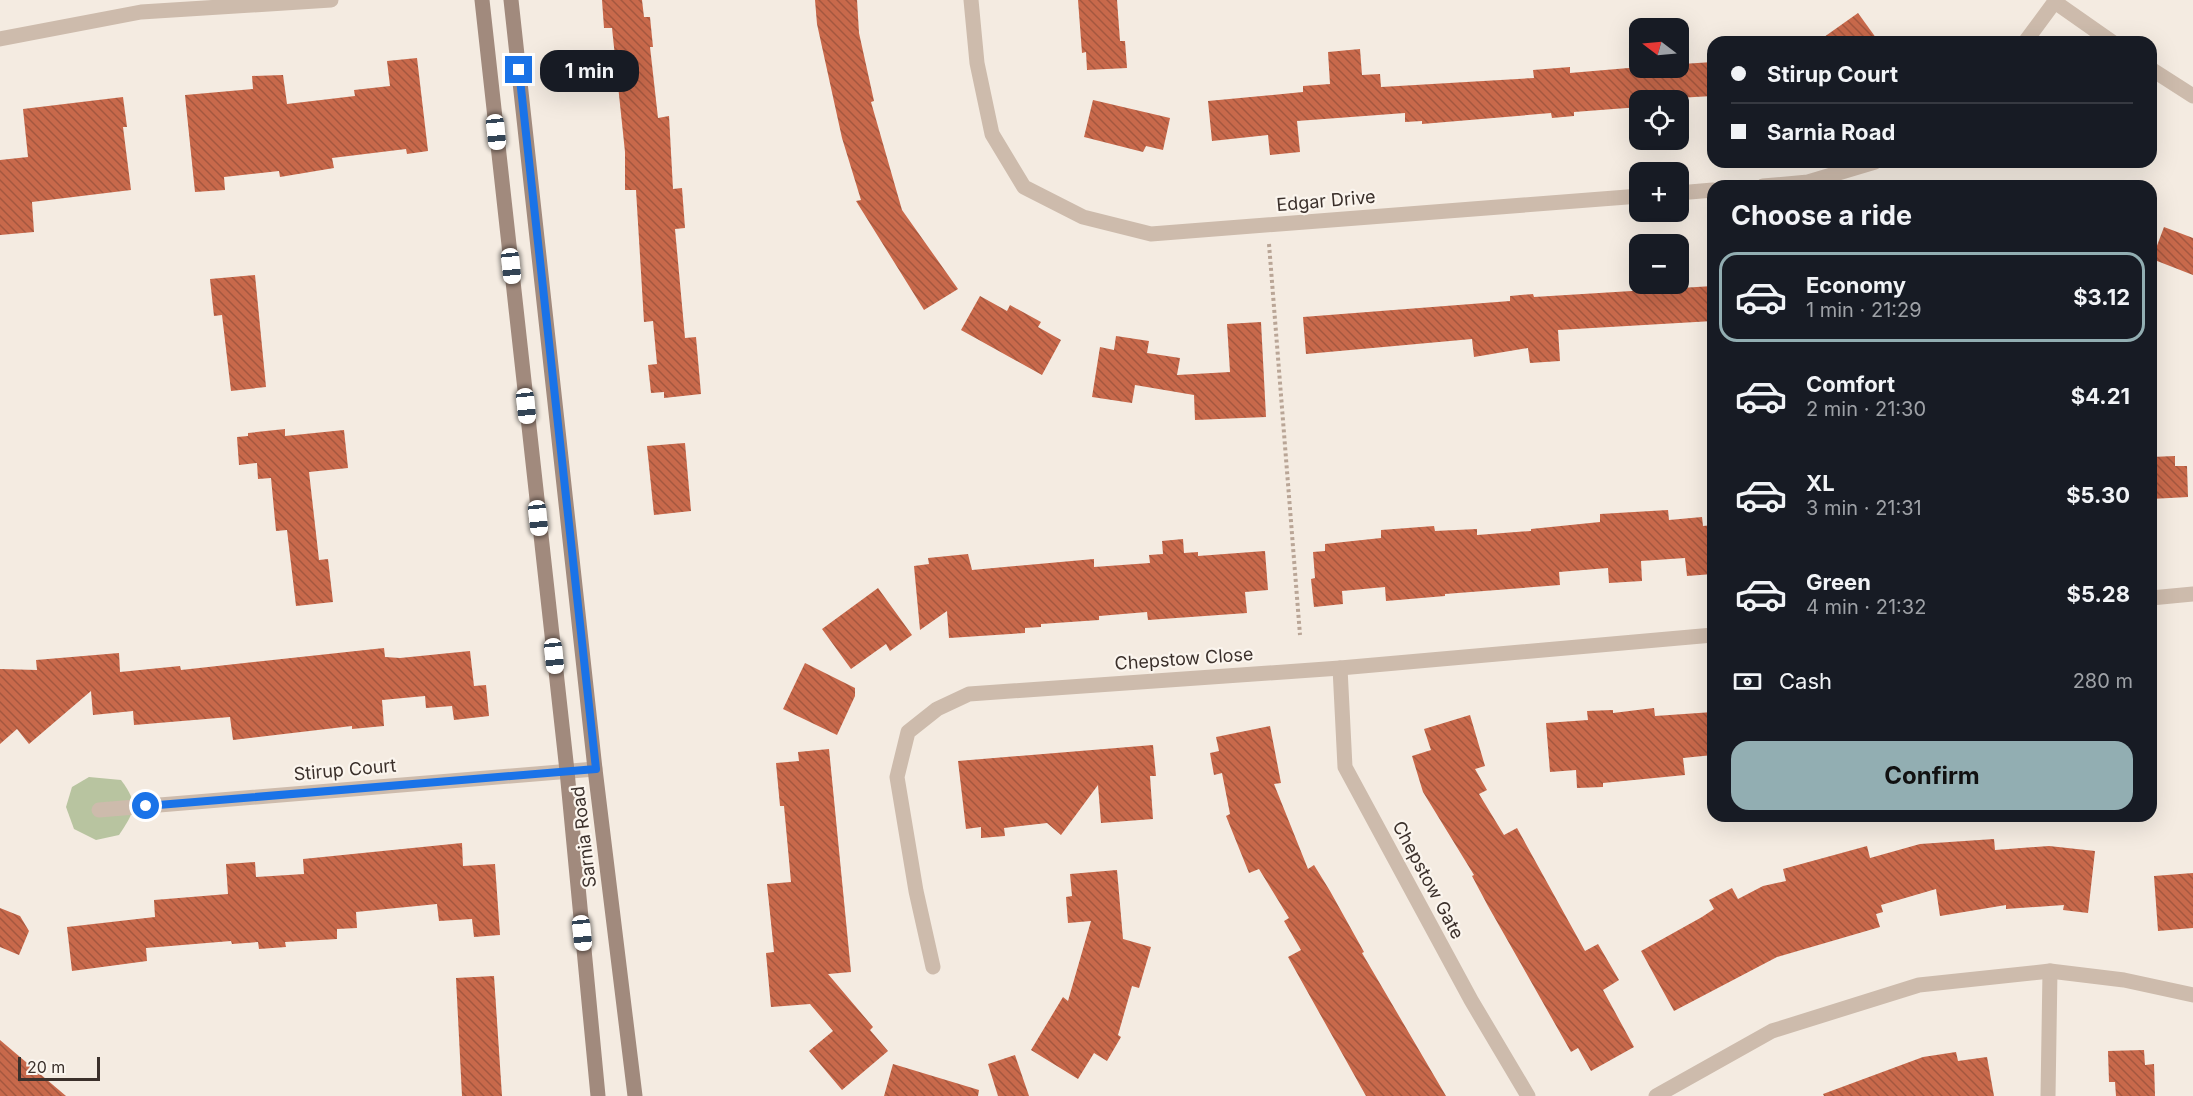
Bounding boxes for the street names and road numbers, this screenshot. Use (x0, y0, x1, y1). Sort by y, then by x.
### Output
street label: Edgar Drive (1275, 186, 1376, 215)
street label: Chepstow Close (1114, 643, 1254, 674)
street label: Stirup Court (293, 755, 397, 784)
street label: Sarnia Road (567, 785, 600, 889)
street label: Chepstow Gate (1389, 817, 1468, 942)

